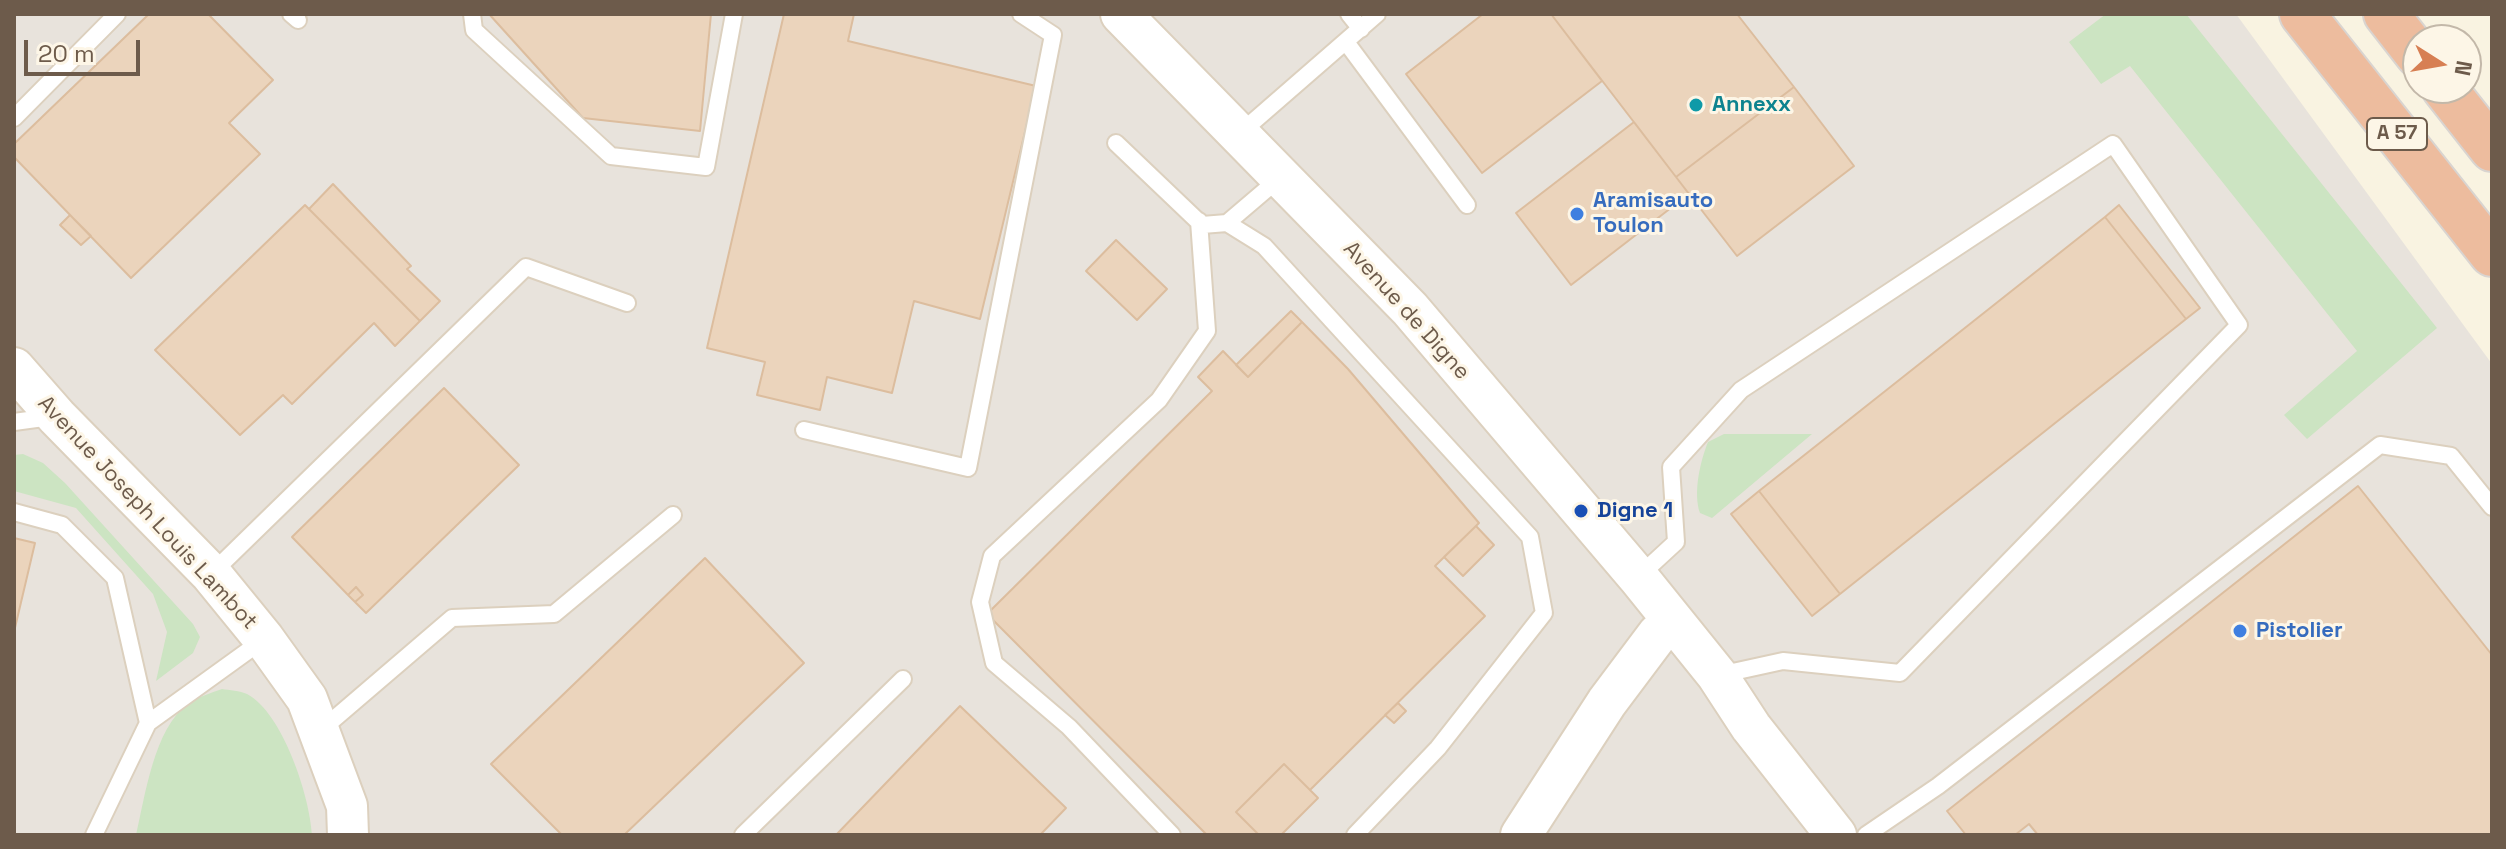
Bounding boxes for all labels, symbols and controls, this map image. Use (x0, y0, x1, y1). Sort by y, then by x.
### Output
scale bar (28, 24, 144, 74)
north arrow (2402, 24, 2482, 104)
text: 20 m (38, 38, 95, 69)
text: N (2448, 58, 2479, 78)
place label: Annexx (1712, 92, 1791, 118)
marker: Annexx (1687, 96, 1705, 114)
road number: A 57 (2367, 118, 2427, 150)
place label: Aramisauto Toulon (1593, 188, 1713, 240)
marker: Aramisauto Toulon (1568, 205, 1586, 223)
street label: Avenue de Digne (1337, 236, 1475, 386)
street label: Avenue Joseph Louis Lambot (32, 391, 262, 635)
place label: Digne 1 (1597, 498, 1673, 524)
marker: Digne 1 (1572, 502, 1590, 520)
place label: Pistolier (2256, 618, 2343, 644)
marker: Pistolier (2231, 622, 2249, 640)

